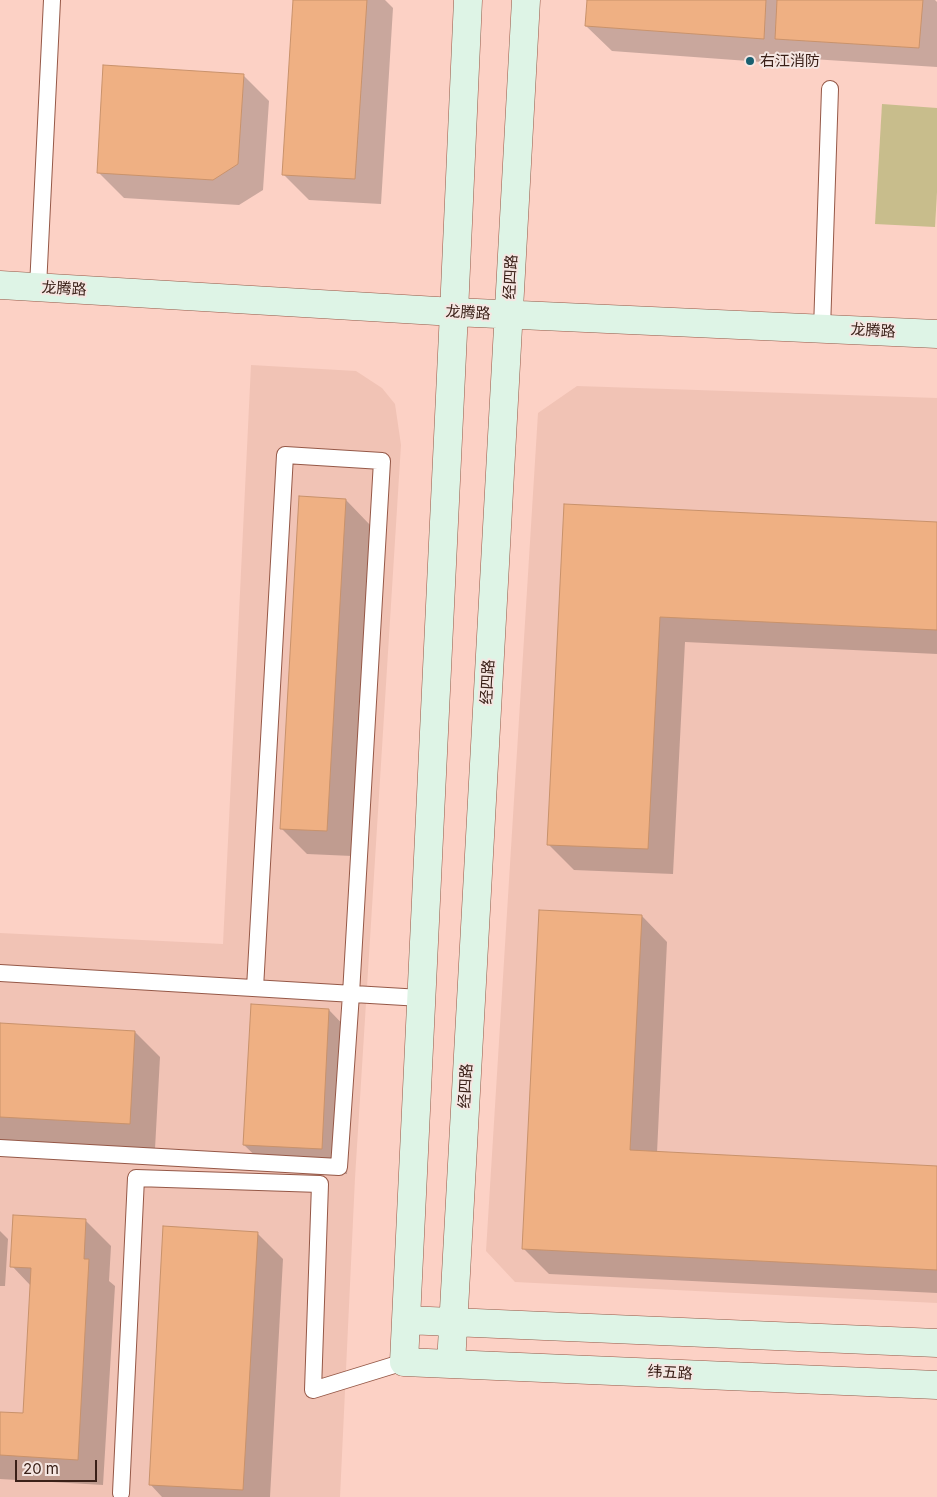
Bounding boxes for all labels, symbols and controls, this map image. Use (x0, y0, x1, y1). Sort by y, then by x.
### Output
place label: 右江消防 (760, 52, 820, 70)
marker: 右江消防 (744, 55, 756, 67)
street label: 经四路 (501, 254, 521, 300)
street label: 龙腾路 (41, 279, 87, 299)
street label: 龙腾路 (445, 303, 491, 323)
street label: 龙腾路 (850, 321, 896, 341)
street label: 经四路 (478, 659, 498, 705)
street label: 经四路 (456, 1063, 476, 1109)
street label: 纬五路 (647, 1363, 693, 1383)
scale bar (18, 1450, 100, 1482)
text: 20 m (23, 1459, 59, 1478)

